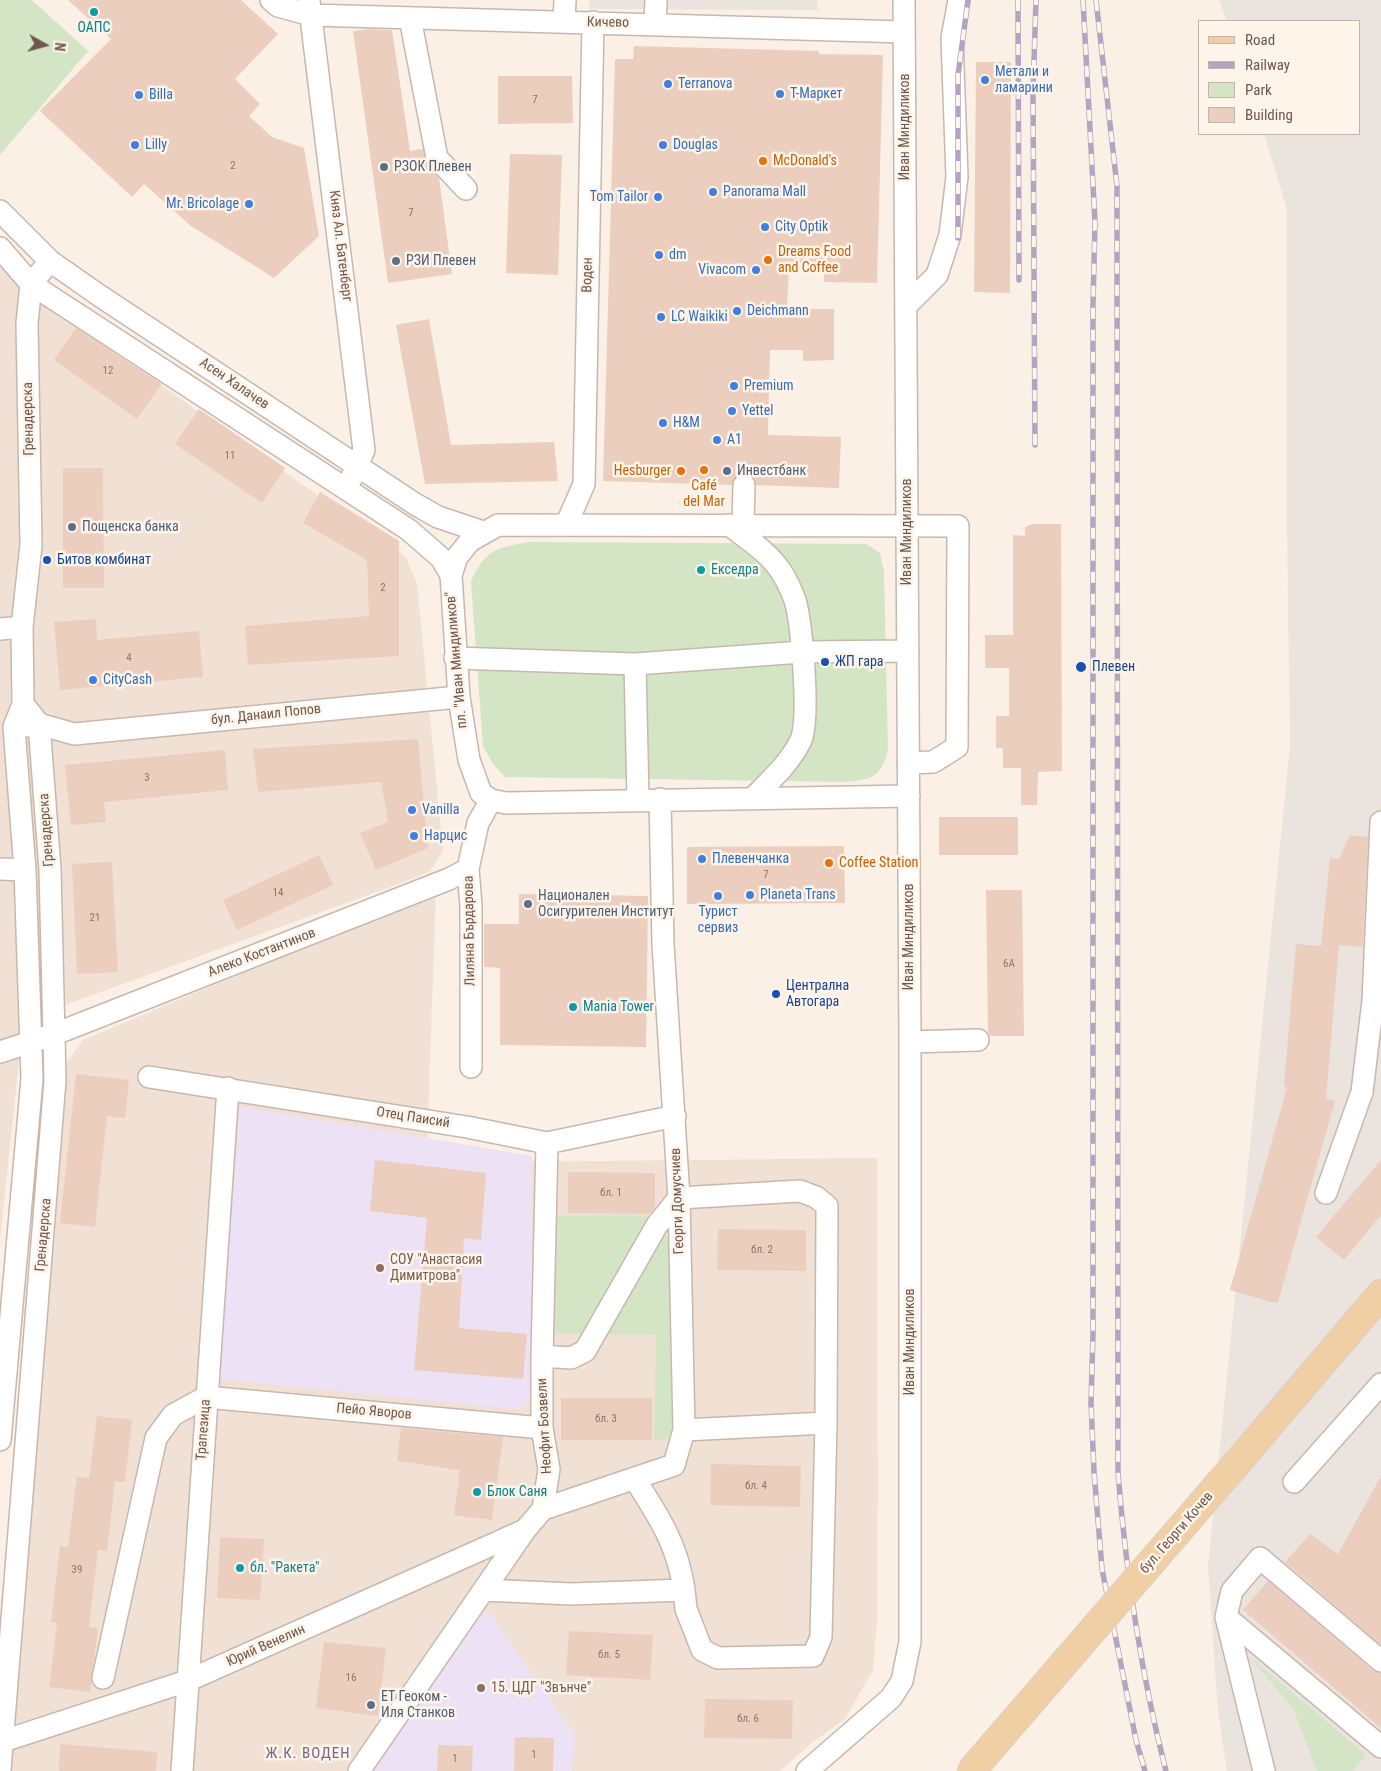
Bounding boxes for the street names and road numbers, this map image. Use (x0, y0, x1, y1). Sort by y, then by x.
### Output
street label: Кичево (587, 14, 629, 32)
street label: Иван Миндиликов (897, 73, 913, 181)
street label: Княз Ал. Батенберг (325, 189, 355, 303)
street label: Воден (579, 257, 597, 293)
street label: Асен Халачев (196, 355, 272, 413)
street label: Гренадерска (20, 382, 38, 456)
street label: Иван Миндиликов (899, 478, 915, 586)
street label: пл. "Иван Миндиликов" (443, 591, 471, 729)
street label: бул. Данаил Попов (210, 701, 322, 729)
street label: Гренадерска (36, 793, 58, 867)
street label: Лиляна Бърдарова (461, 876, 479, 986)
street label: Иван Миндиликов (901, 883, 917, 991)
street label: Алеко Костантинов (206, 925, 318, 981)
street label: Отец Паисий (375, 1104, 451, 1132)
street label: Георги Домусчиев (668, 1147, 688, 1255)
street label: Гренадерска (32, 1198, 56, 1272)
street label: Иван Миндиликов (902, 1288, 918, 1396)
street label: Неофит Бозвели (534, 1378, 556, 1474)
street label: Трапезица (193, 1399, 215, 1461)
street label: Пейо Яворов (336, 1400, 412, 1424)
street label: бул. Георги Кочев (1137, 1489, 1217, 1577)
street label: Юрий Венелин (224, 1621, 308, 1671)

